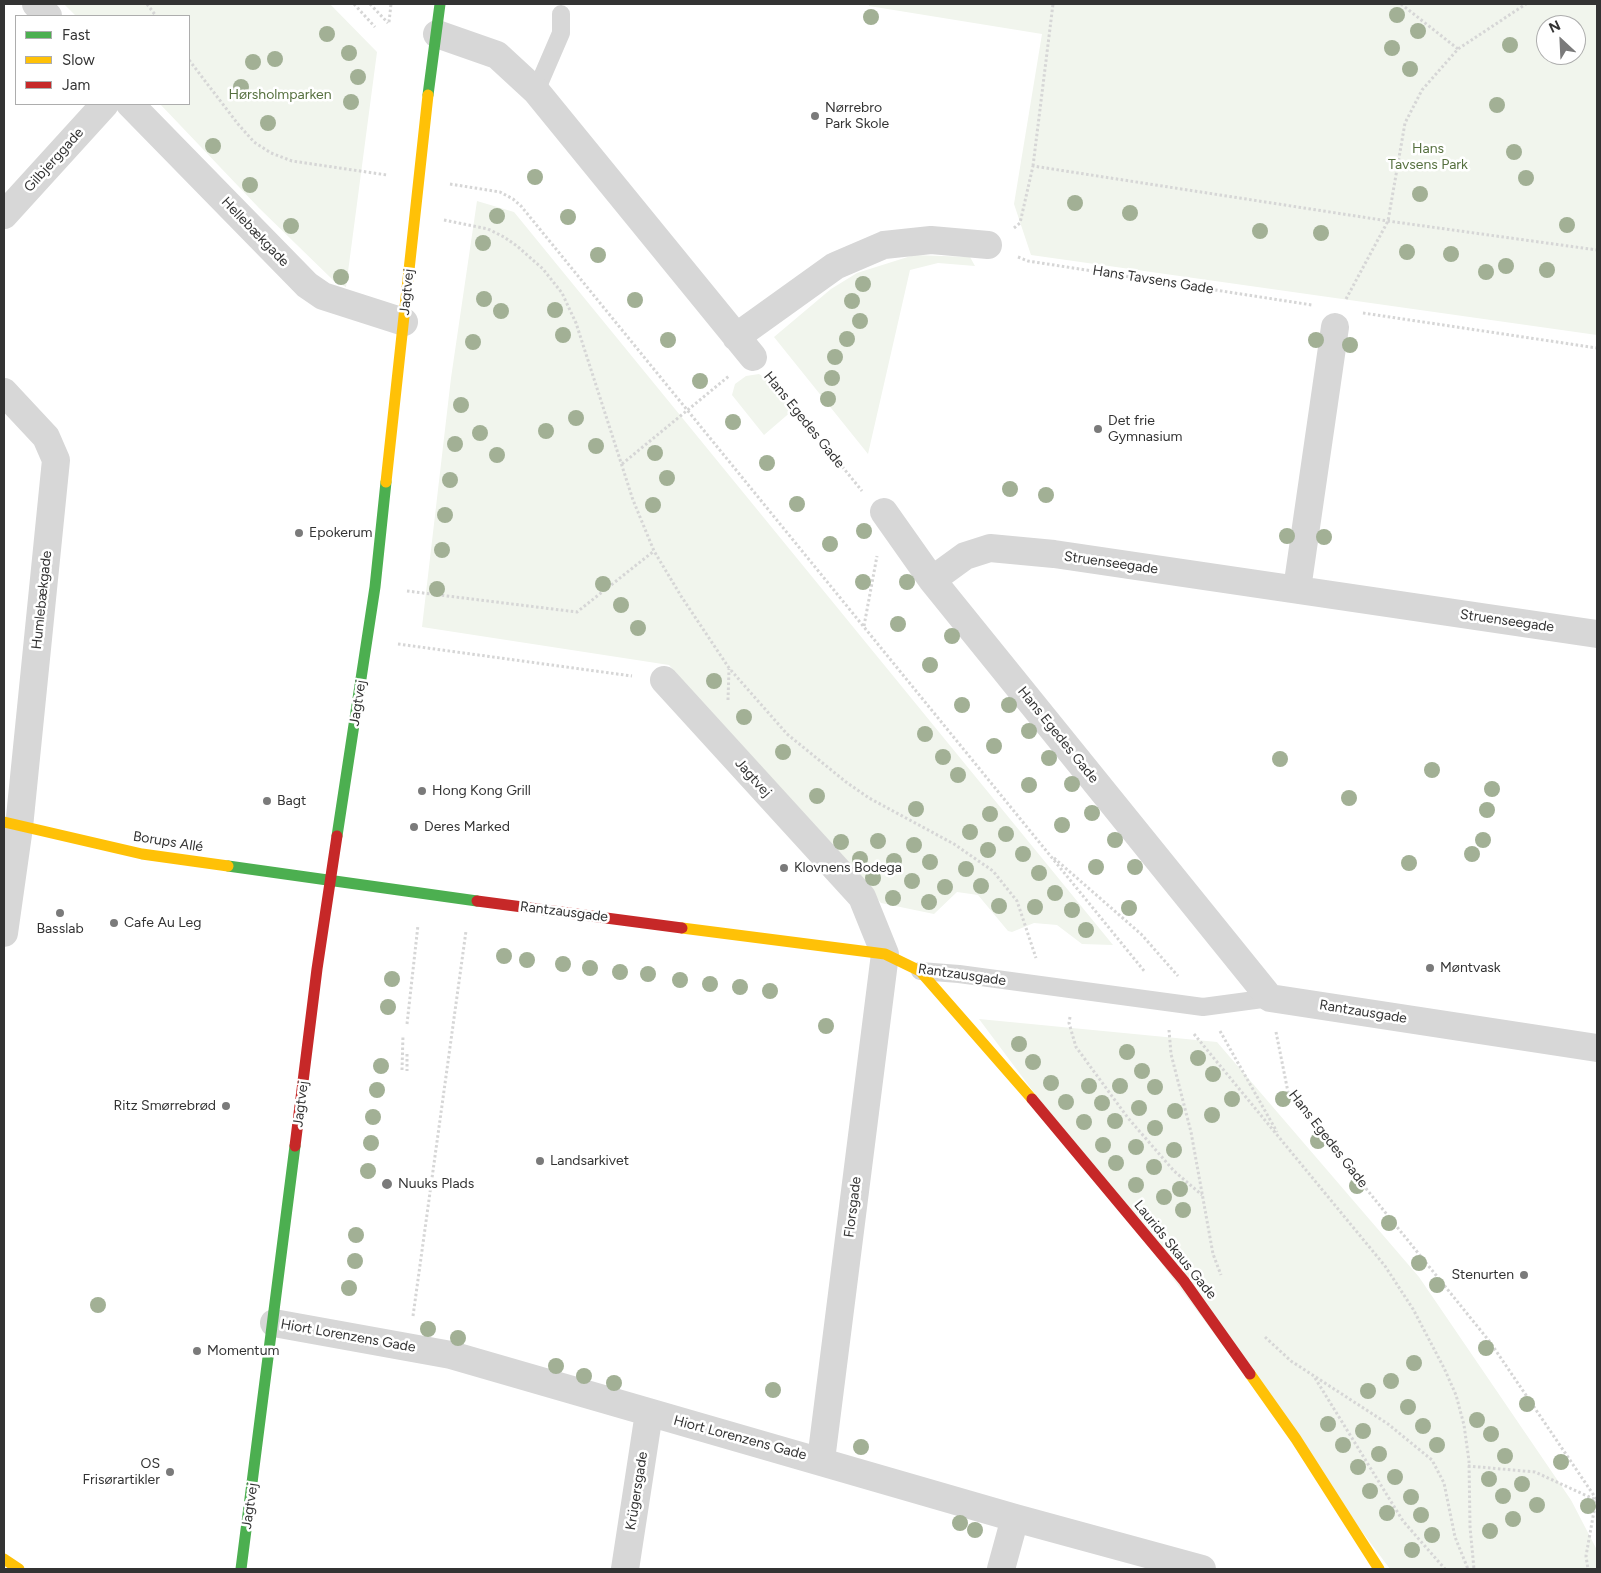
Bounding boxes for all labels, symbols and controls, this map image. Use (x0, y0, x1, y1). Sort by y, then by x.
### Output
legend (15, 15, 190, 105)
north arrow (1536, 15, 1586, 65)
text: N (1546, 17, 1563, 37)
text: Fast (62, 26, 90, 44)
text: Slow (62, 51, 95, 69)
text: Jam (62, 76, 90, 94)
park label: Hørsholmparken (228, 87, 332, 103)
place label: Nørrebro Park Skole (825, 100, 889, 132)
marker: Nørrebro Park Skole (809, 110, 821, 122)
street label: Gilbjerggade (21, 124, 87, 196)
park label: Hans Tavsens Park (1388, 141, 1468, 174)
street label: Hellebækgade (218, 194, 292, 270)
street label: Hans Tavsens Gade (1091, 262, 1215, 298)
street label: Jagtvej (396, 268, 418, 316)
street label: Hans Egedes Gade (760, 368, 848, 472)
place label: Det frie Gymnasium (1108, 413, 1182, 446)
marker: Det frie Gymnasium (1092, 423, 1104, 435)
place label: Epokerum (309, 525, 372, 541)
marker: Epokerum (293, 527, 305, 539)
street label: Struenseegade (1063, 548, 1159, 578)
street label: Humlebækgade (28, 550, 56, 650)
street label: Struenseegade (1459, 606, 1555, 636)
street label: Jagtvej (346, 679, 370, 727)
street label: Hans Egedes Gade (1014, 683, 1102, 787)
street label: Jagtvej (731, 755, 775, 801)
place label: Hong Kong Grill (432, 783, 531, 799)
marker: Hong Kong Grill (416, 785, 428, 797)
place label: Bagt (277, 793, 306, 809)
marker: Bagt (261, 795, 273, 807)
place label: Deres Marked (424, 819, 510, 835)
marker: Deres Marked (408, 821, 420, 833)
street label: Borups Allé (132, 828, 204, 856)
place label: Klovnens Bodega (794, 860, 902, 876)
marker: Klovnens Bodega (778, 862, 790, 874)
street label: Rantzausgade (519, 898, 609, 926)
marker: Basslab (54, 907, 66, 919)
place label: Cafe Au Leg (124, 915, 201, 931)
marker: Cafe Au Leg (108, 917, 120, 929)
place label: Basslab (36, 921, 84, 937)
place label: Møntvask (1440, 960, 1501, 976)
street label: Rantzausgade (917, 961, 1007, 989)
marker: Møntvask (1424, 962, 1436, 974)
street label: Rantzausgade (1318, 997, 1408, 1027)
street label: Jagtvej (290, 1080, 312, 1128)
street label: Hans Egedes Gade (1285, 1087, 1371, 1191)
place label: Ritz Smørrebrød (113, 1098, 216, 1114)
marker: Ritz Smørrebrød (220, 1100, 232, 1112)
place label: Landsarkivet (550, 1153, 629, 1169)
marker: Landsarkivet (534, 1155, 546, 1167)
place label: Nuuks Plads (398, 1176, 474, 1192)
street label: Florsgade (841, 1176, 865, 1238)
marker: Nuuks Plads (380, 1177, 394, 1191)
street label: Laurids Skaus Gade (1130, 1197, 1220, 1303)
place label: Stenurten (1451, 1267, 1514, 1283)
marker: Stenurten (1518, 1269, 1530, 1281)
street label: Hiort Lorenzens Gade (279, 1316, 417, 1356)
place label: Momentum (207, 1343, 279, 1359)
marker: Momentum (191, 1345, 203, 1357)
street label: Hiort Lorenzens Gade (672, 1412, 808, 1464)
street label: Krügersgade (622, 1450, 652, 1532)
place label: OS Frisørartikler (83, 1456, 160, 1488)
marker: OS Frisørartikler (164, 1466, 176, 1478)
street label: Jagtvej (238, 1482, 262, 1530)

